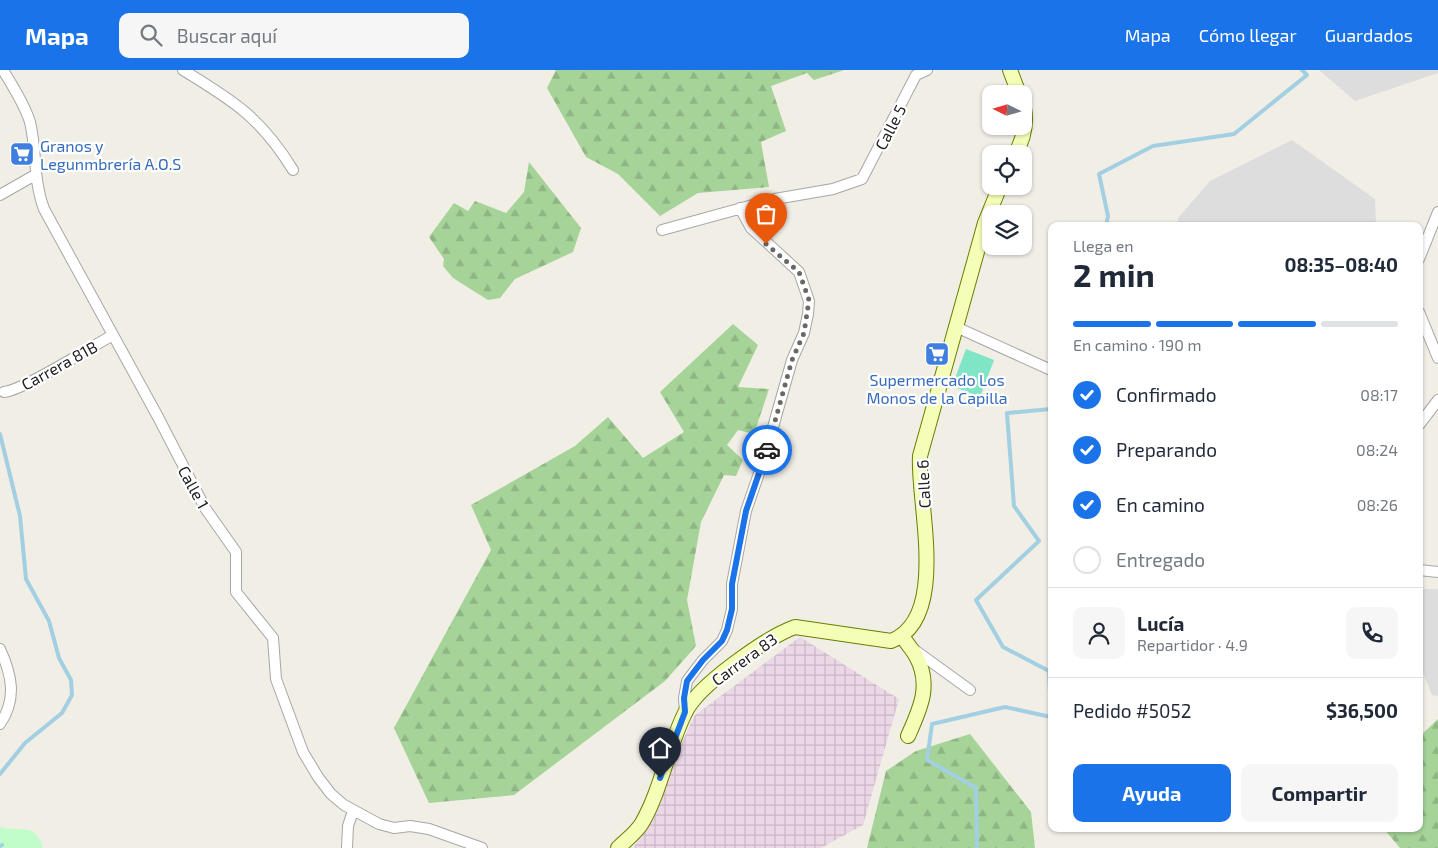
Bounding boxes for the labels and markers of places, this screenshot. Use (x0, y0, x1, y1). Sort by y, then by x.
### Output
place label: Granos y Legunmbrería A.O.S (40, 136, 181, 173)
supermarket icon: Granos y Legunmbrería A.O.S (9, 141, 35, 167)
pin (745, 193, 787, 244)
supermarket icon: Supermercado Los Monos de la Capilla (924, 341, 950, 367)
place label: Supermercado Los Monos de la Capilla (866, 370, 1008, 407)
pin (639, 727, 681, 778)

